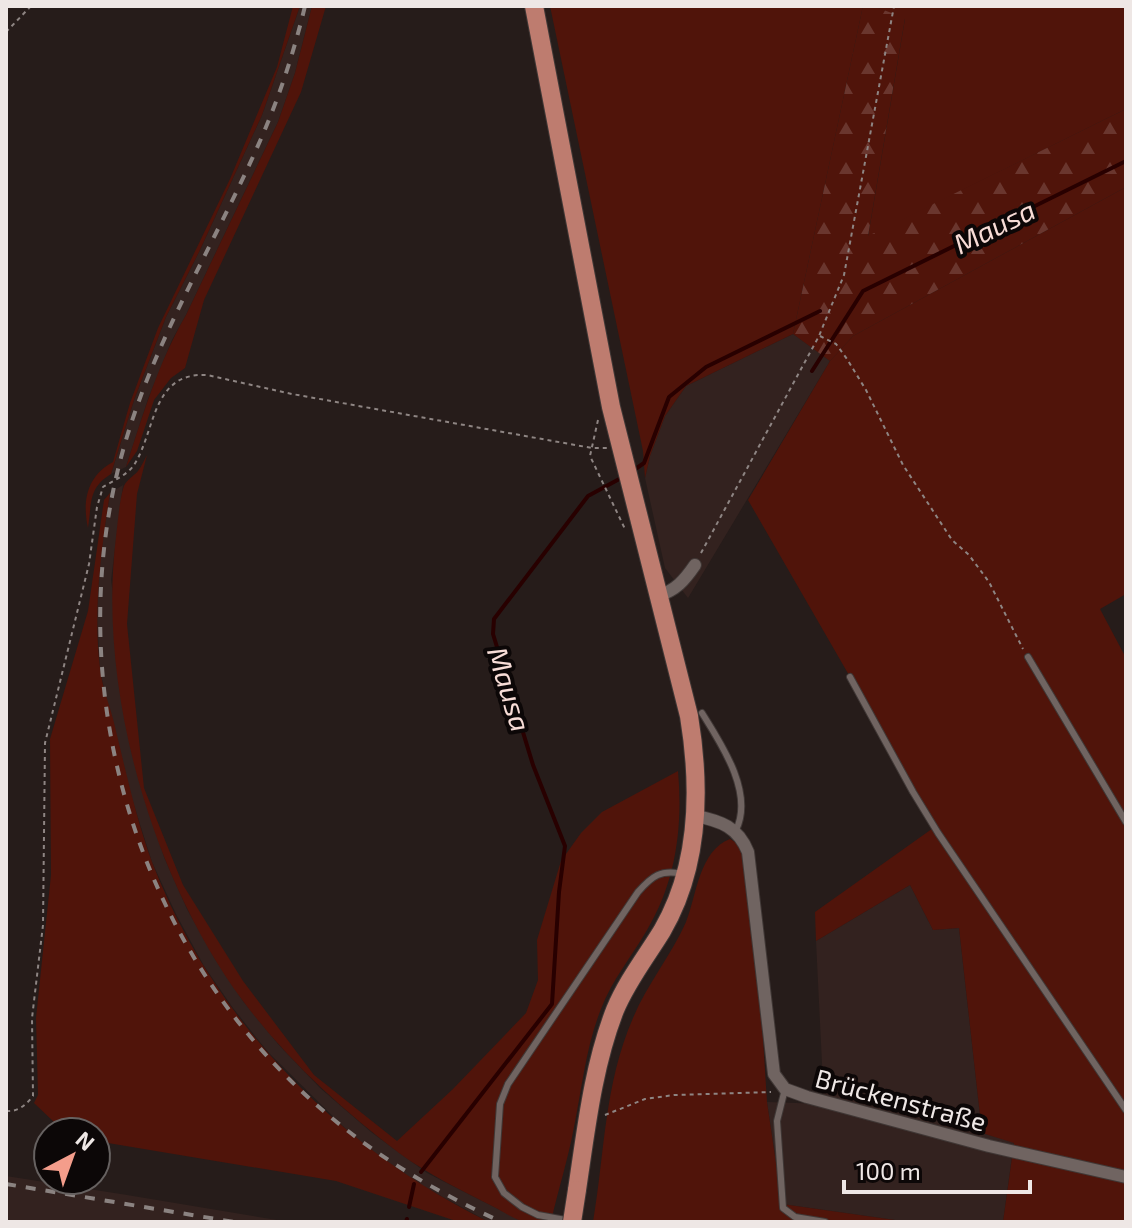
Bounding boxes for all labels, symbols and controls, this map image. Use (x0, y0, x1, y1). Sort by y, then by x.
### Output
water label: Mausa (948, 192, 1040, 260)
water label: Mausa (481, 643, 539, 735)
street label: Brückenstraße (812, 1061, 990, 1137)
north arrow (32, 1116, 112, 1196)
text: N (71, 1125, 100, 1155)
scale bar (844, 1144, 1030, 1194)
text: 100 m (856, 1156, 921, 1185)

